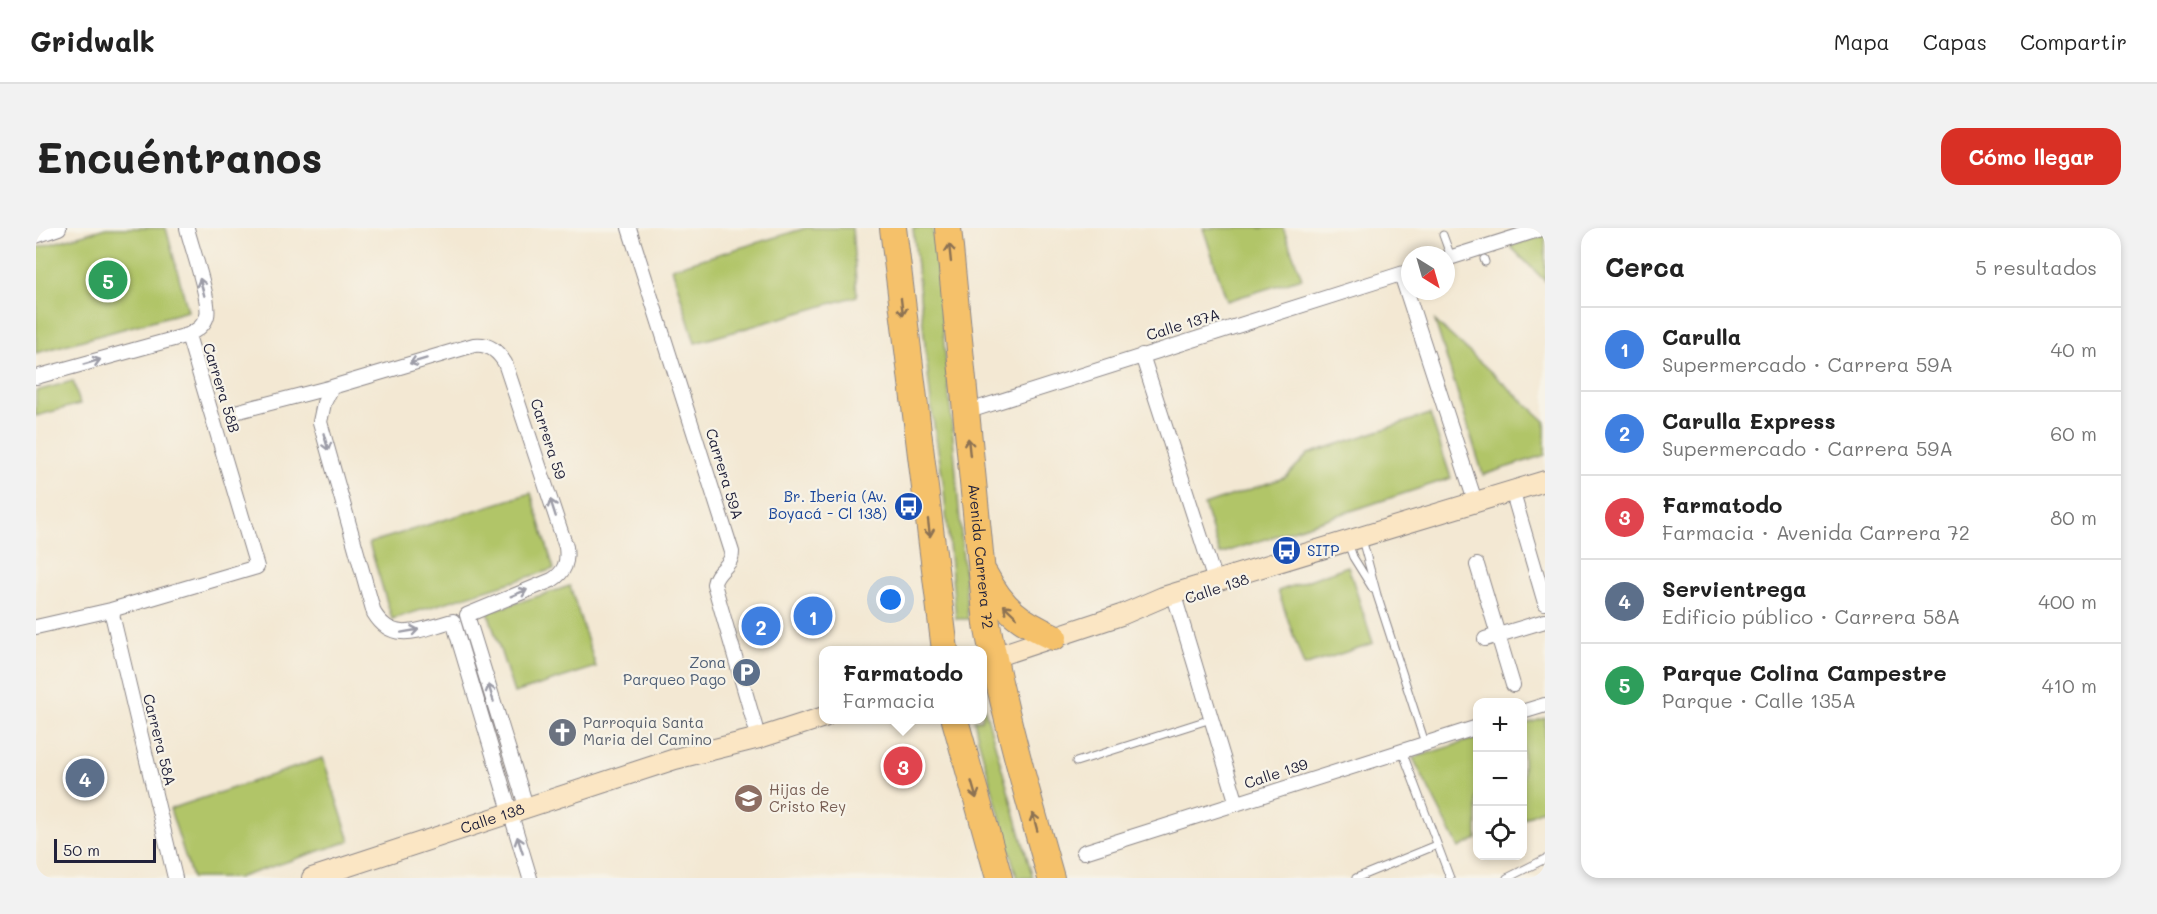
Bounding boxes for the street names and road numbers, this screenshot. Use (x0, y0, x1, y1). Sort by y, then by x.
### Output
street label: Calle 137A (1143, 303, 1222, 345)
street label: Carrera 58B (199, 340, 245, 435)
street label: Carrera 59 (527, 396, 571, 482)
street label: Carrera 59A (702, 426, 748, 522)
street label: Avenida Carrera 72 (964, 483, 999, 630)
street label: Calle 138 (1182, 568, 1251, 608)
street label: Carrera 58A (139, 692, 181, 788)
street label: Calle 139 (1241, 753, 1310, 793)
street label: Calle 138 (458, 798, 527, 838)

